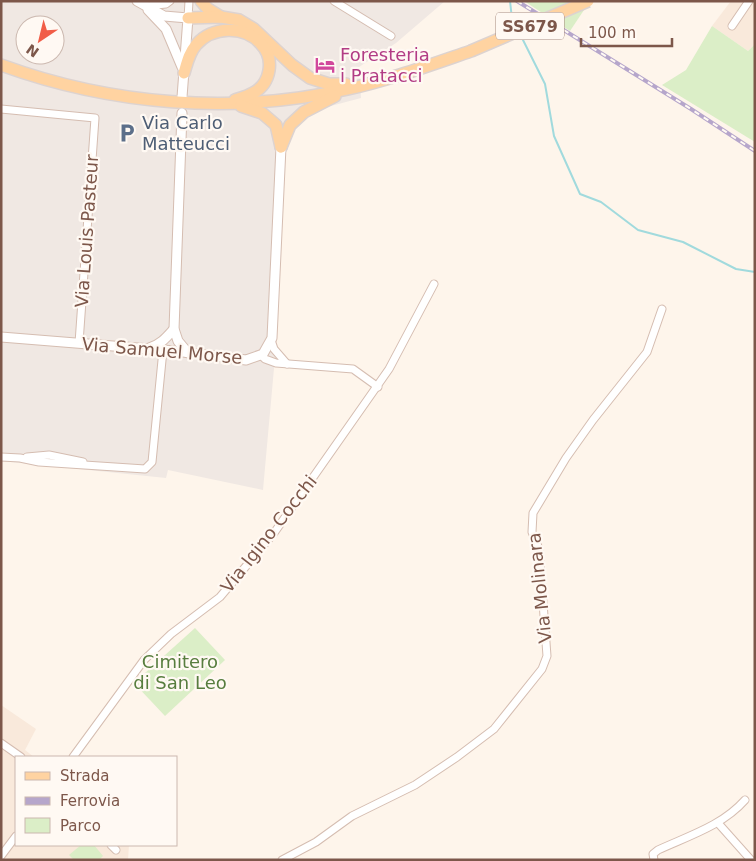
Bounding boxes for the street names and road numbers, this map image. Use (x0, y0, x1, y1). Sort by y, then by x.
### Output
road number: SS679 (496, 12, 564, 40)
street label: Via Louis Pasteur (71, 153, 102, 308)
street label: Via Samuel Morse (81, 333, 243, 368)
street label: Via Igino Cocchi (216, 471, 321, 597)
street label: Via Molinara (523, 532, 556, 644)

